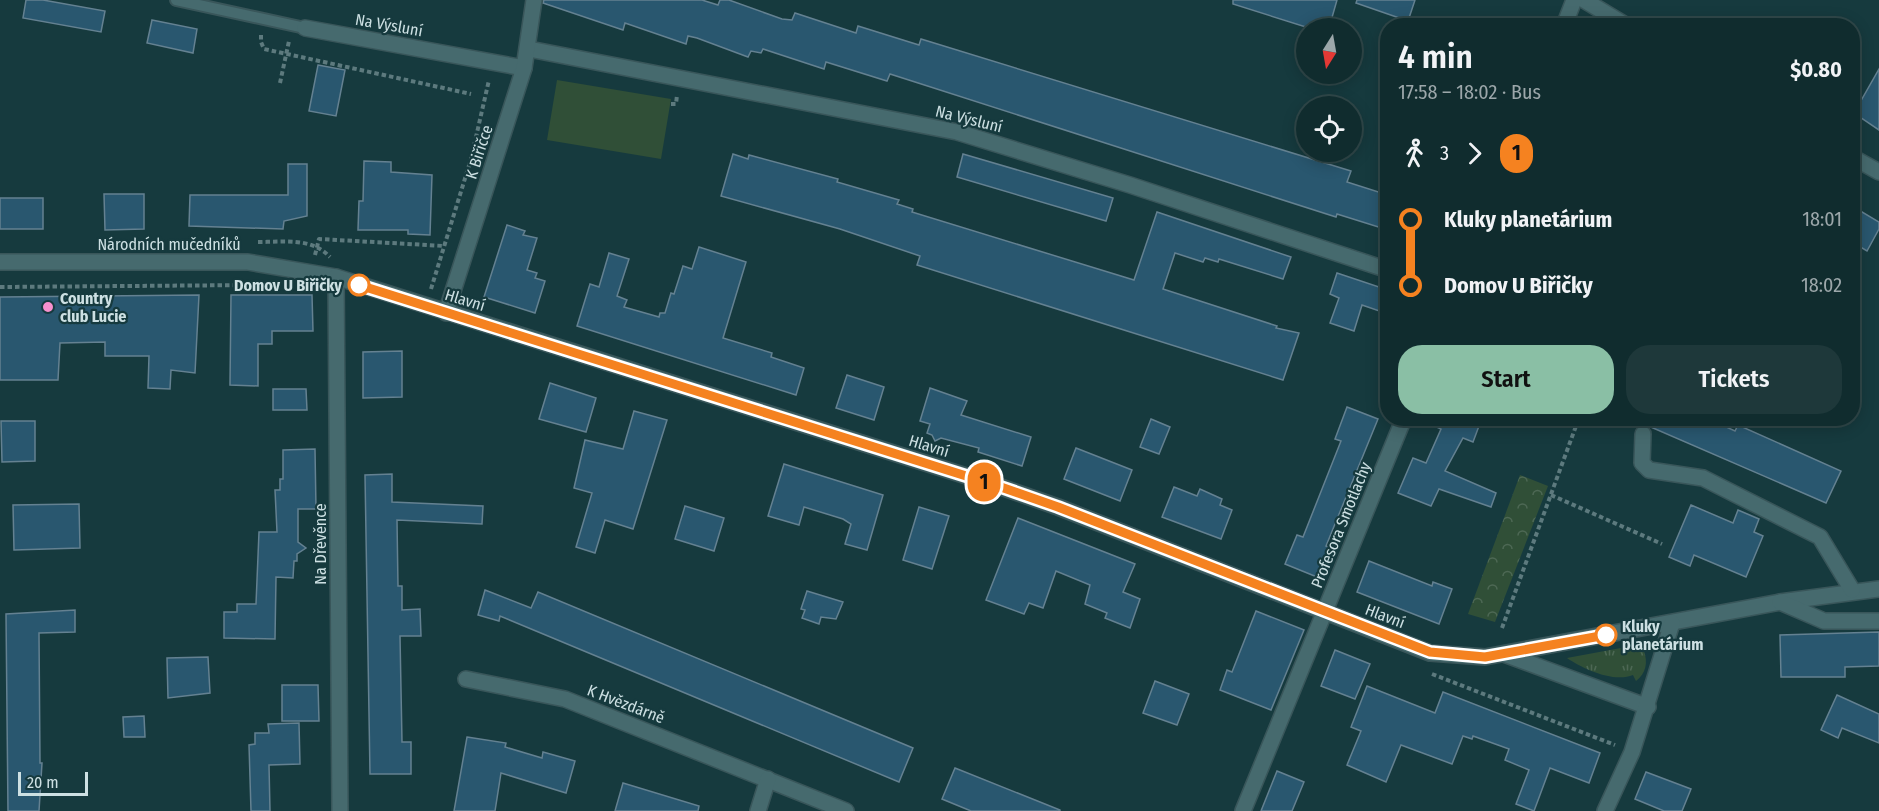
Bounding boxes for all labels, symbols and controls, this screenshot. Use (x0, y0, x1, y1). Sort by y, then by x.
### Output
street label: Na Výsluní (354, 10, 424, 40)
north arrow (1296, 18, 1362, 84)
map controls (1296, 18, 1362, 162)
text: 4 min (1398, 37, 1473, 77)
text: $0.80 (1790, 56, 1842, 83)
text: 17:58 – 18:02 · Bus (1398, 80, 1541, 104)
button: locate (1296, 96, 1362, 162)
street label: Na Výsluní (934, 102, 1004, 136)
street label: K Biřičce (461, 123, 497, 181)
icon: walk (1398, 137, 1431, 170)
icon: forward (1458, 137, 1491, 170)
text: 1 (1512, 140, 1521, 166)
text: 3 (1440, 141, 1449, 165)
text: Kluky planetárium (1444, 206, 1612, 233)
text: 18:01 (1802, 207, 1842, 231)
street label: Národních mučedníků (97, 235, 241, 254)
text: Domov U Biřičky (1444, 272, 1593, 299)
text: 18:02 (1801, 273, 1842, 297)
marker: Domov U Biřičky (348, 274, 370, 296)
place label: Domov U Biřičky (234, 276, 342, 295)
street label: Hlavní (443, 285, 487, 315)
place label: Country club Lucie (60, 289, 126, 326)
marker: Country club Lucie (41, 300, 55, 314)
button: Start (1398, 345, 1614, 414)
button: Tickets (1626, 345, 1842, 414)
street label: Hlavní (907, 431, 951, 461)
street label: Profesora Smotlachy (1307, 458, 1375, 591)
line badge: 1 (964, 462, 1004, 502)
text: 1 (980, 469, 988, 495)
street label: Na Dřevěnce (311, 503, 330, 585)
street label: Hlavní (1362, 600, 1408, 632)
place label: Kluky planetárium (1622, 617, 1703, 654)
marker: Kluky planetárium (1595, 624, 1617, 646)
street label: K Hvězdárně (585, 681, 667, 727)
scale bar (18, 769, 88, 796)
text: 20 m (27, 773, 58, 792)

